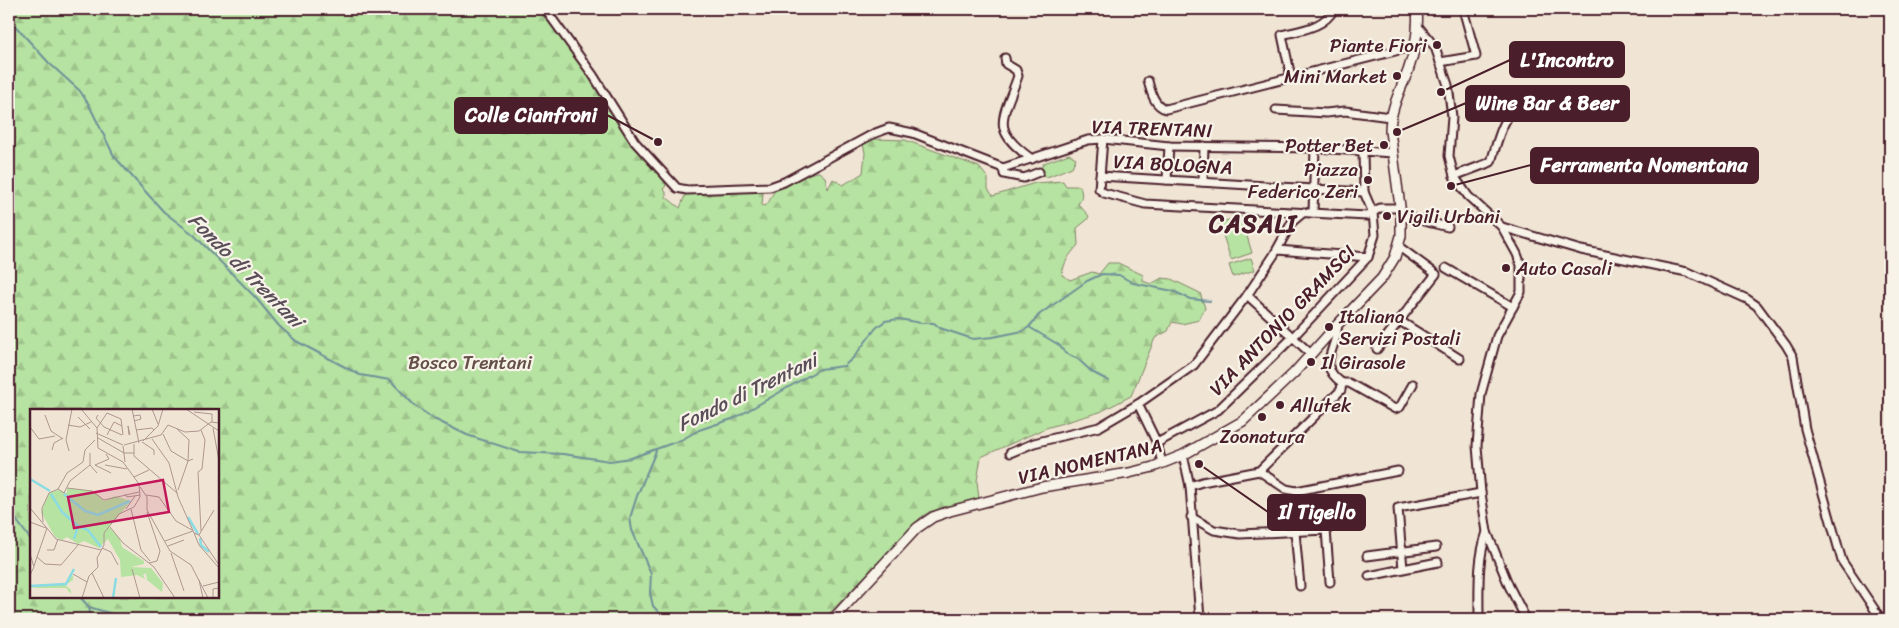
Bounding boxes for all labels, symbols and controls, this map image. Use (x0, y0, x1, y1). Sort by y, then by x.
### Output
place label: Piante Fiori (1330, 29, 1428, 62)
marker: Piante Fiori (1431, 39, 1443, 51)
callout: L'Incontro (1510, 42, 1624, 77)
text: L'Incontro (1520, 43, 1615, 78)
place label: Mini Market (1284, 60, 1387, 93)
marker: Mini Market (1391, 70, 1403, 82)
callout: Wine Bar & Beer (1466, 86, 1629, 121)
text: Wine Bar & Beer (1476, 86, 1620, 121)
callout: Colle Cianfroni (455, 98, 607, 133)
text: Colle Cianfroni (464, 98, 598, 133)
street label: VIA TRENTANI (1091, 110, 1213, 147)
place label: Potter Bet (1285, 129, 1374, 162)
marker: Potter Bet (1378, 139, 1390, 151)
street label: VIA BOLOGNA (1113, 145, 1233, 184)
callout: Ferramenta Nomentana (1531, 148, 1758, 183)
text: Ferramenta Nomentana (1540, 148, 1748, 183)
place label: Piazza Federico Zeri (1248, 153, 1359, 208)
marker: Piazza Federico Zeri (1362, 174, 1374, 186)
place label: Vigili Urbani (1397, 200, 1501, 233)
district label: CASALI (1208, 203, 1299, 245)
water label: Fondo di Trentani (180, 204, 314, 339)
marker: Vigili Urbani (1381, 210, 1393, 222)
street label: VIA ANTONIO GRAMSCI (1201, 237, 1364, 404)
place label: Auto Casali (1515, 252, 1613, 285)
marker: Auto Casali (1500, 262, 1512, 274)
place label: Italiana Servizi Postali (1338, 300, 1461, 355)
marker: Italiana Servizi Postali (1323, 321, 1335, 333)
water label: Fondo di Trentani (671, 342, 826, 441)
park label: Bosco Trentani (408, 346, 533, 379)
place label: Il Girasole (1320, 346, 1406, 379)
marker: Il Girasole (1305, 356, 1317, 368)
place label: Allutek (1289, 389, 1352, 422)
marker: Allutek (1274, 399, 1286, 411)
inset map (30, 409, 219, 598)
marker: Zoonatura (1256, 411, 1268, 423)
place label: Zoonatura (1219, 420, 1305, 453)
street label: VIA NOMENTANA (1015, 429, 1165, 494)
callout: Il Tigello (1268, 495, 1365, 530)
text: Il Tigello (1277, 495, 1356, 530)

